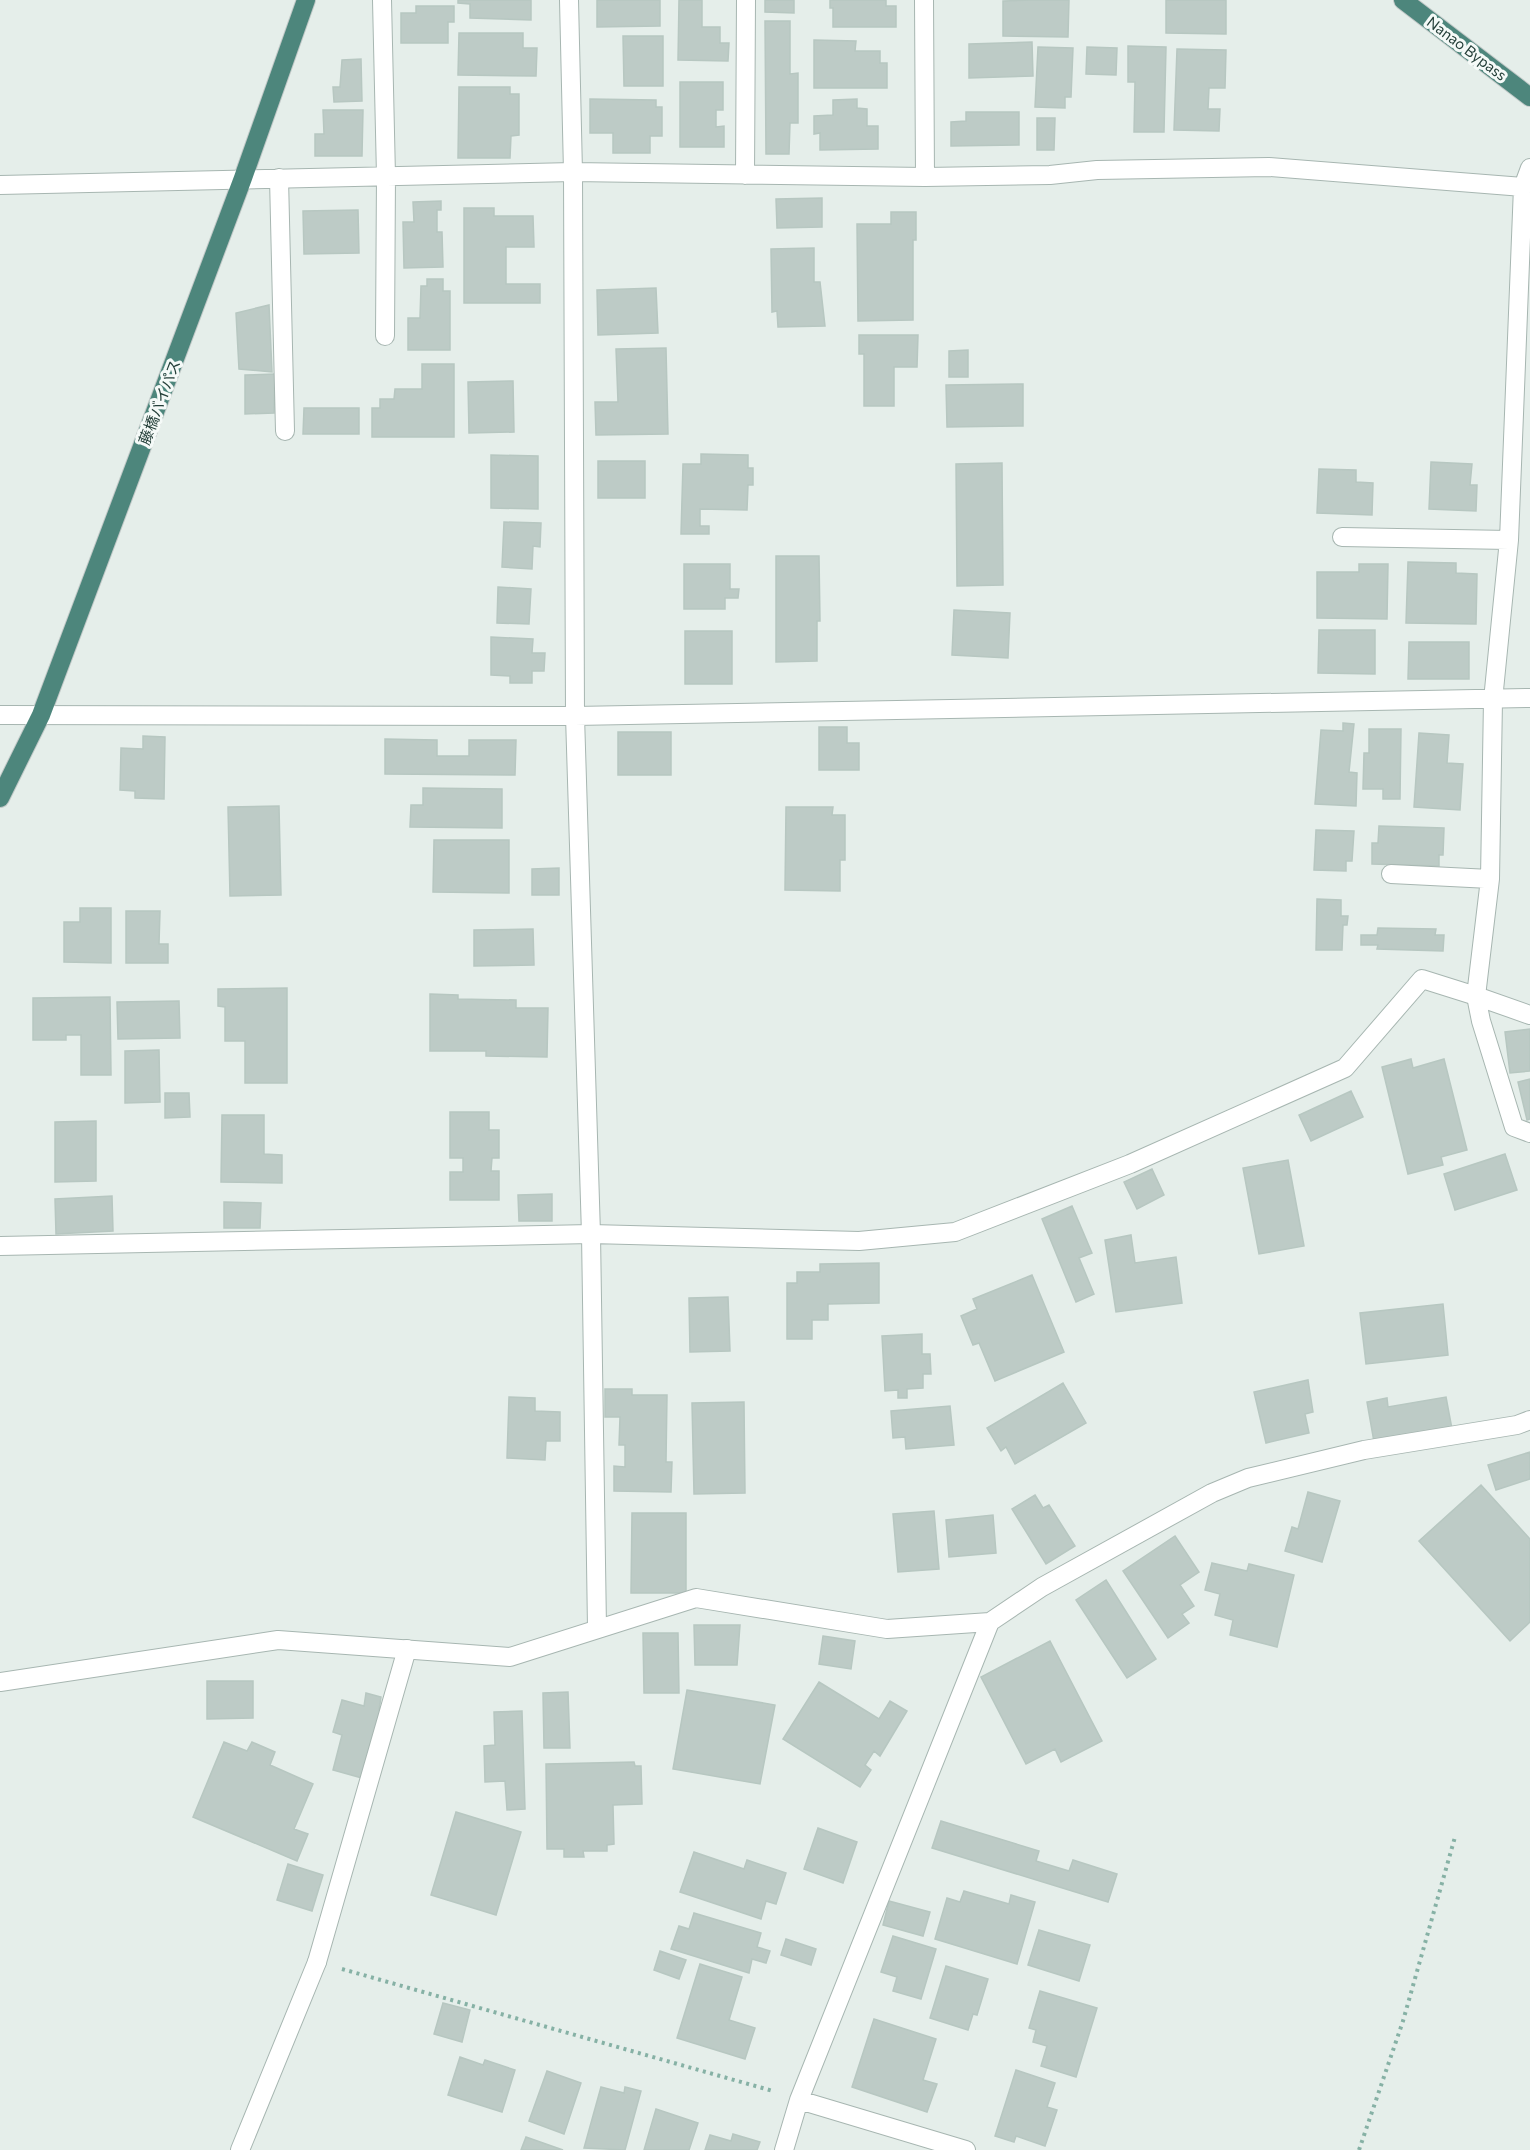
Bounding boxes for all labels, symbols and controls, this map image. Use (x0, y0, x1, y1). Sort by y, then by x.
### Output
street label: Nanao Bypass (1424, 12, 1511, 84)
street label: 藤橋バイパス (135, 357, 183, 447)

